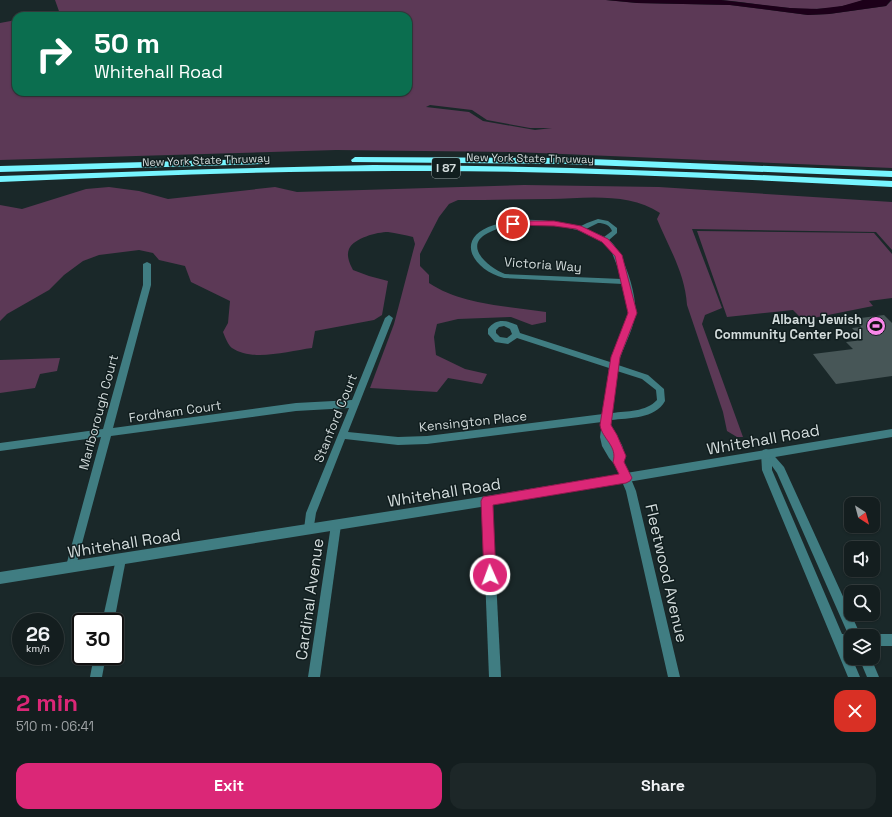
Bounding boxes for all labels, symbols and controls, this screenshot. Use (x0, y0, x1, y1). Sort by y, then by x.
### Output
text: 50 m (94, 25, 160, 61)
icon: right (28, 28, 80, 80)
text: Whitehall Road (94, 60, 223, 83)
street label: New York State Thruway (466, 150, 594, 166)
street label: New York State Thruway (142, 151, 270, 169)
road number: I 87 (432, 158, 460, 178)
pin (496, 207, 530, 241)
icon: arrive (502, 213, 524, 235)
street label: Victoria Way (504, 253, 582, 276)
place label: Albany Jewish Community Center Pool (714, 311, 862, 343)
sports icon: Albany Jewish Community Center Pool (865, 315, 887, 337)
street label: Marlborough Court (75, 353, 122, 472)
street label: Stanford Court (310, 371, 361, 465)
street label: Fordham Court (128, 397, 222, 426)
street label: Kensington Place (418, 407, 528, 436)
street label: Whitehall Road (705, 419, 821, 460)
street label: Whitehall Road (386, 473, 502, 512)
north arrow (844, 497, 880, 533)
map controls (844, 497, 880, 665)
street label: Fleetwood Avenue (640, 502, 693, 645)
street label: Whitehall Road (66, 524, 182, 563)
street label: Cardinal Avenue (291, 537, 328, 661)
button: sound (844, 541, 880, 577)
position arrow (469, 554, 511, 596)
button: search (844, 585, 880, 621)
speed limit sign: 30 (72, 613, 124, 665)
text: 26 (26, 621, 50, 647)
button: layers (844, 629, 880, 665)
text: km/h (26, 642, 50, 655)
text: 2 min (16, 687, 78, 718)
button: close (834, 690, 876, 732)
text: 510 m · 06:41 (16, 718, 94, 735)
button: Exit (16, 763, 442, 809)
button: Share (450, 763, 876, 809)

